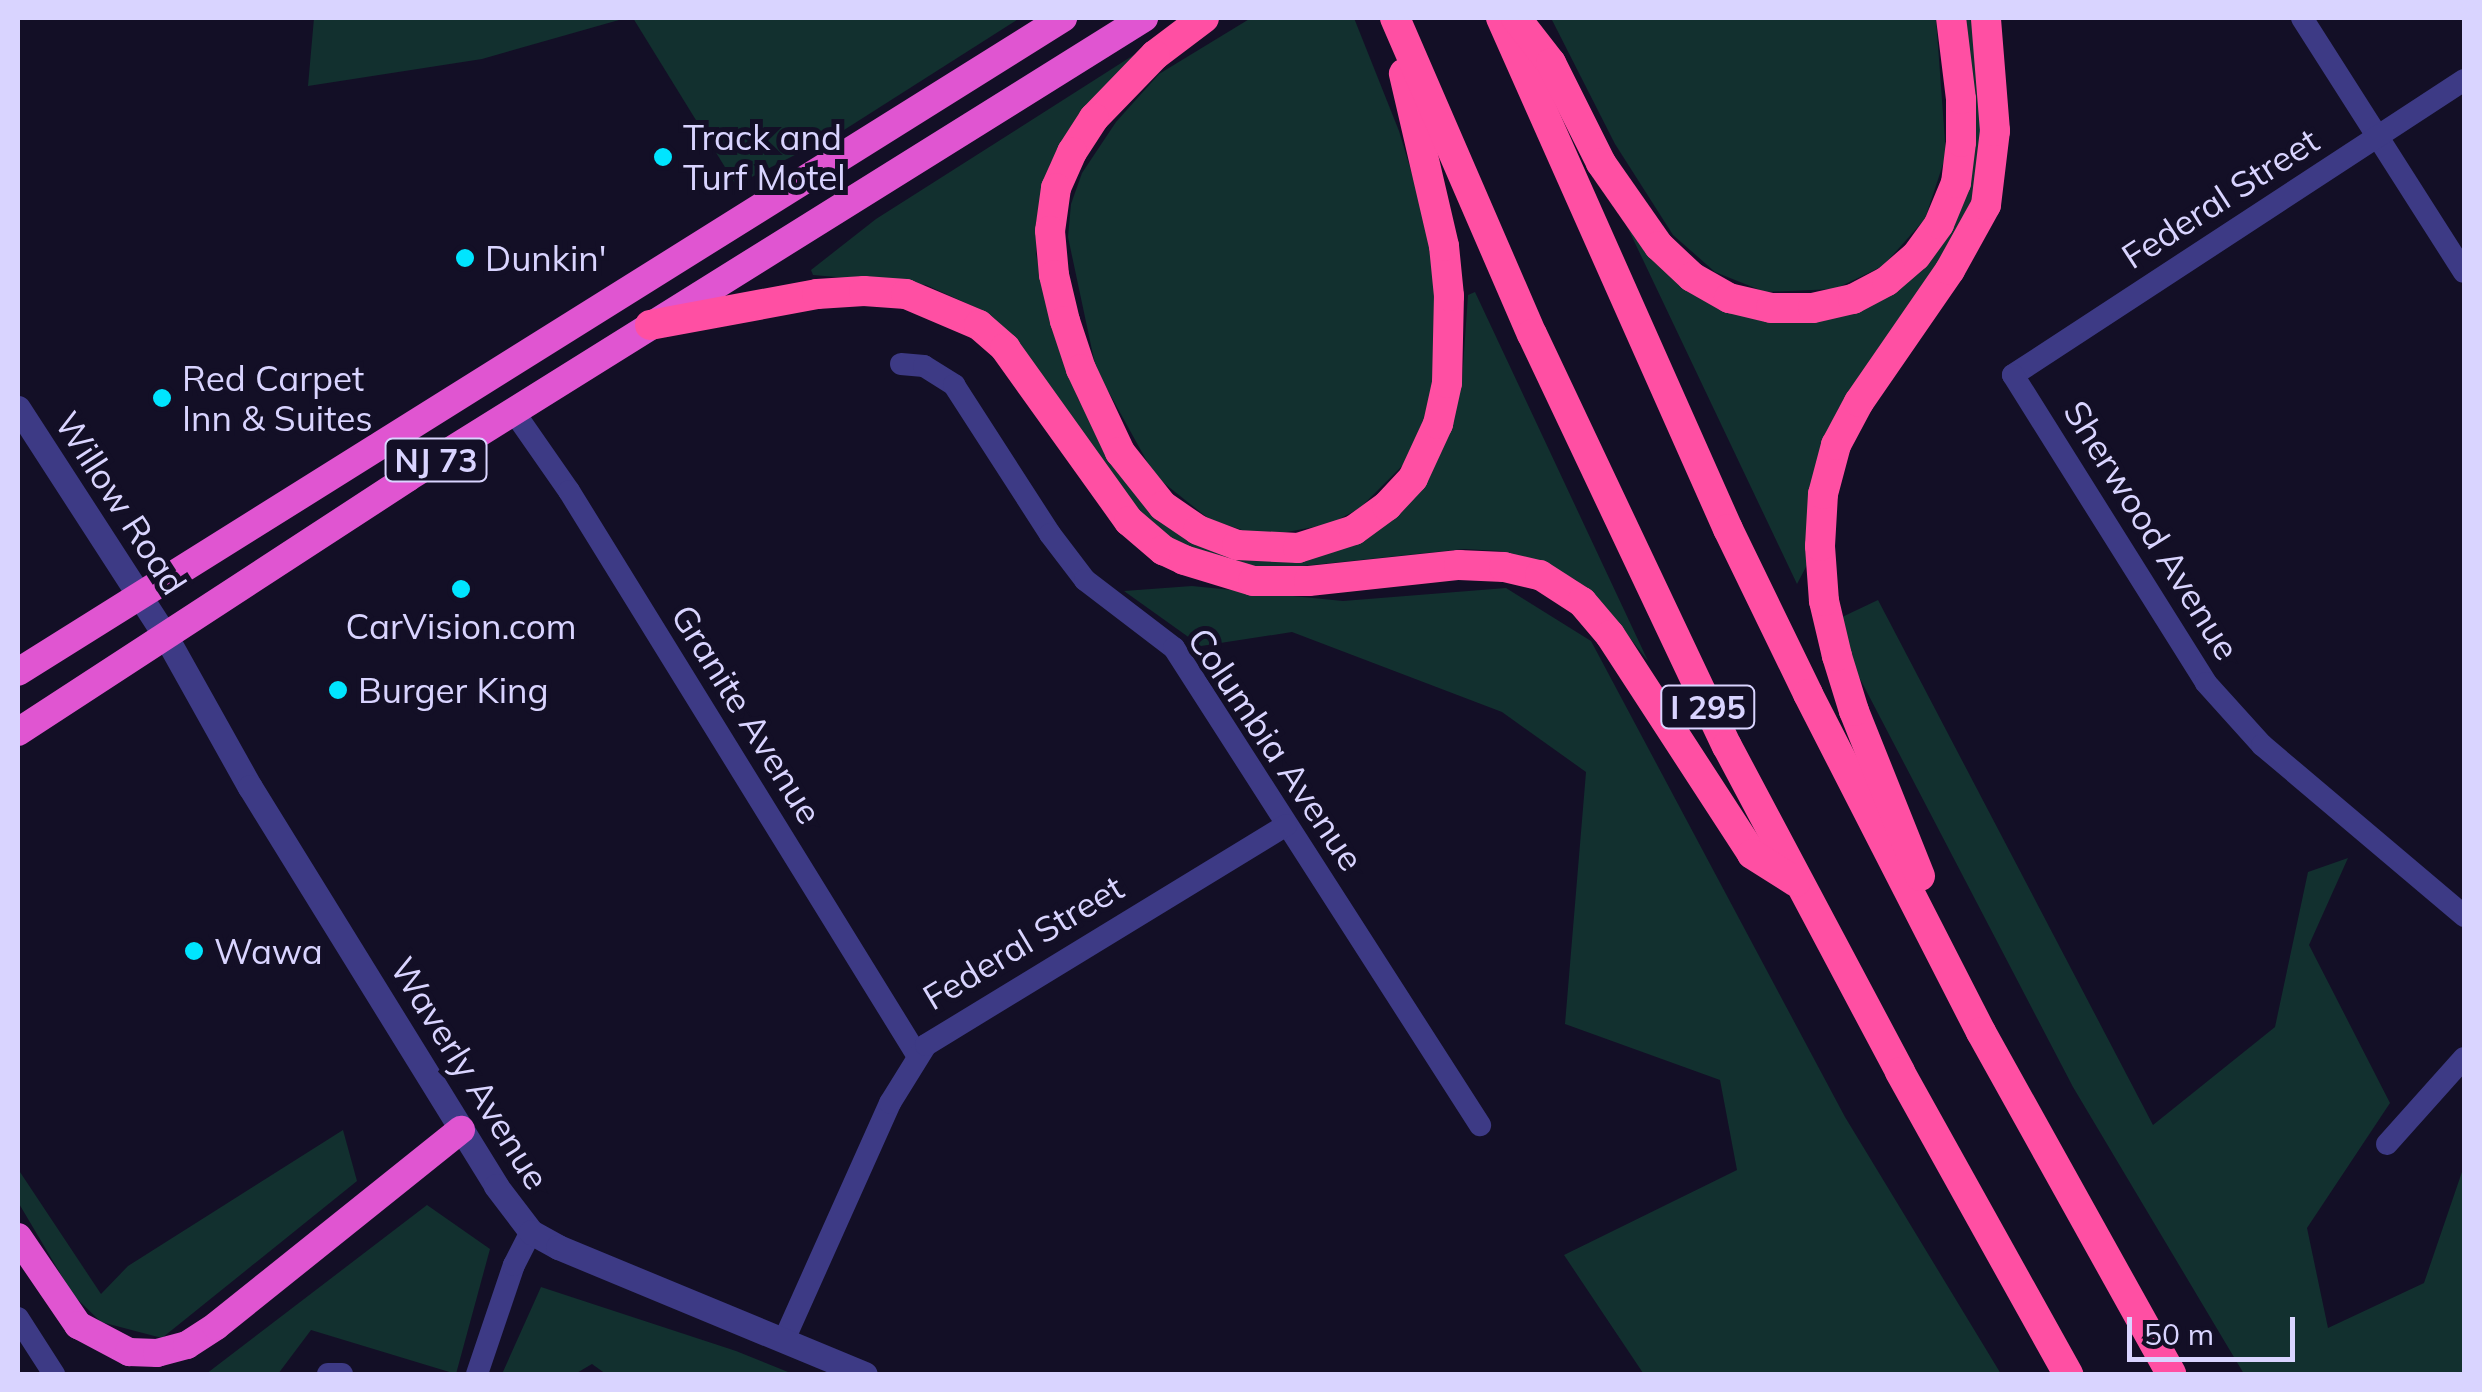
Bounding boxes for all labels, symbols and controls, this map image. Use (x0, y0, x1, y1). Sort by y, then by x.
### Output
place label: Track and Turf Motel (683, 116, 846, 198)
street label: Federal Street (2114, 119, 2326, 277)
marker: Track and Turf Motel (652, 146, 674, 168)
place label: Dunkin' (485, 237, 606, 279)
marker: Dunkin' (454, 247, 476, 269)
place label: Red Carpet Inn & Suites (182, 357, 373, 439)
marker: Red Carpet Inn & Suites (151, 387, 173, 409)
street label: Sherwood Avenue (2055, 393, 2249, 667)
street label: Willow Road (46, 404, 196, 602)
road number: NJ 73 (384, 433, 488, 487)
marker: CarVision.com (450, 578, 472, 600)
street label: Granite Avenue (663, 597, 831, 831)
place label: CarVision.com (346, 605, 576, 647)
street label: Columbia Avenue (1179, 620, 1373, 878)
place label: Burger King (358, 669, 549, 711)
marker: Burger King (327, 679, 349, 701)
road number: I 295 (1658, 680, 1758, 734)
street label: Federal Street (915, 866, 1131, 1018)
place label: Wawa (214, 930, 323, 972)
marker: Wawa (183, 940, 205, 962)
street label: Waverly Avenue (382, 949, 558, 1197)
scale bar (2132, 1297, 2300, 1359)
text: 50 m (2144, 1315, 2214, 1353)

